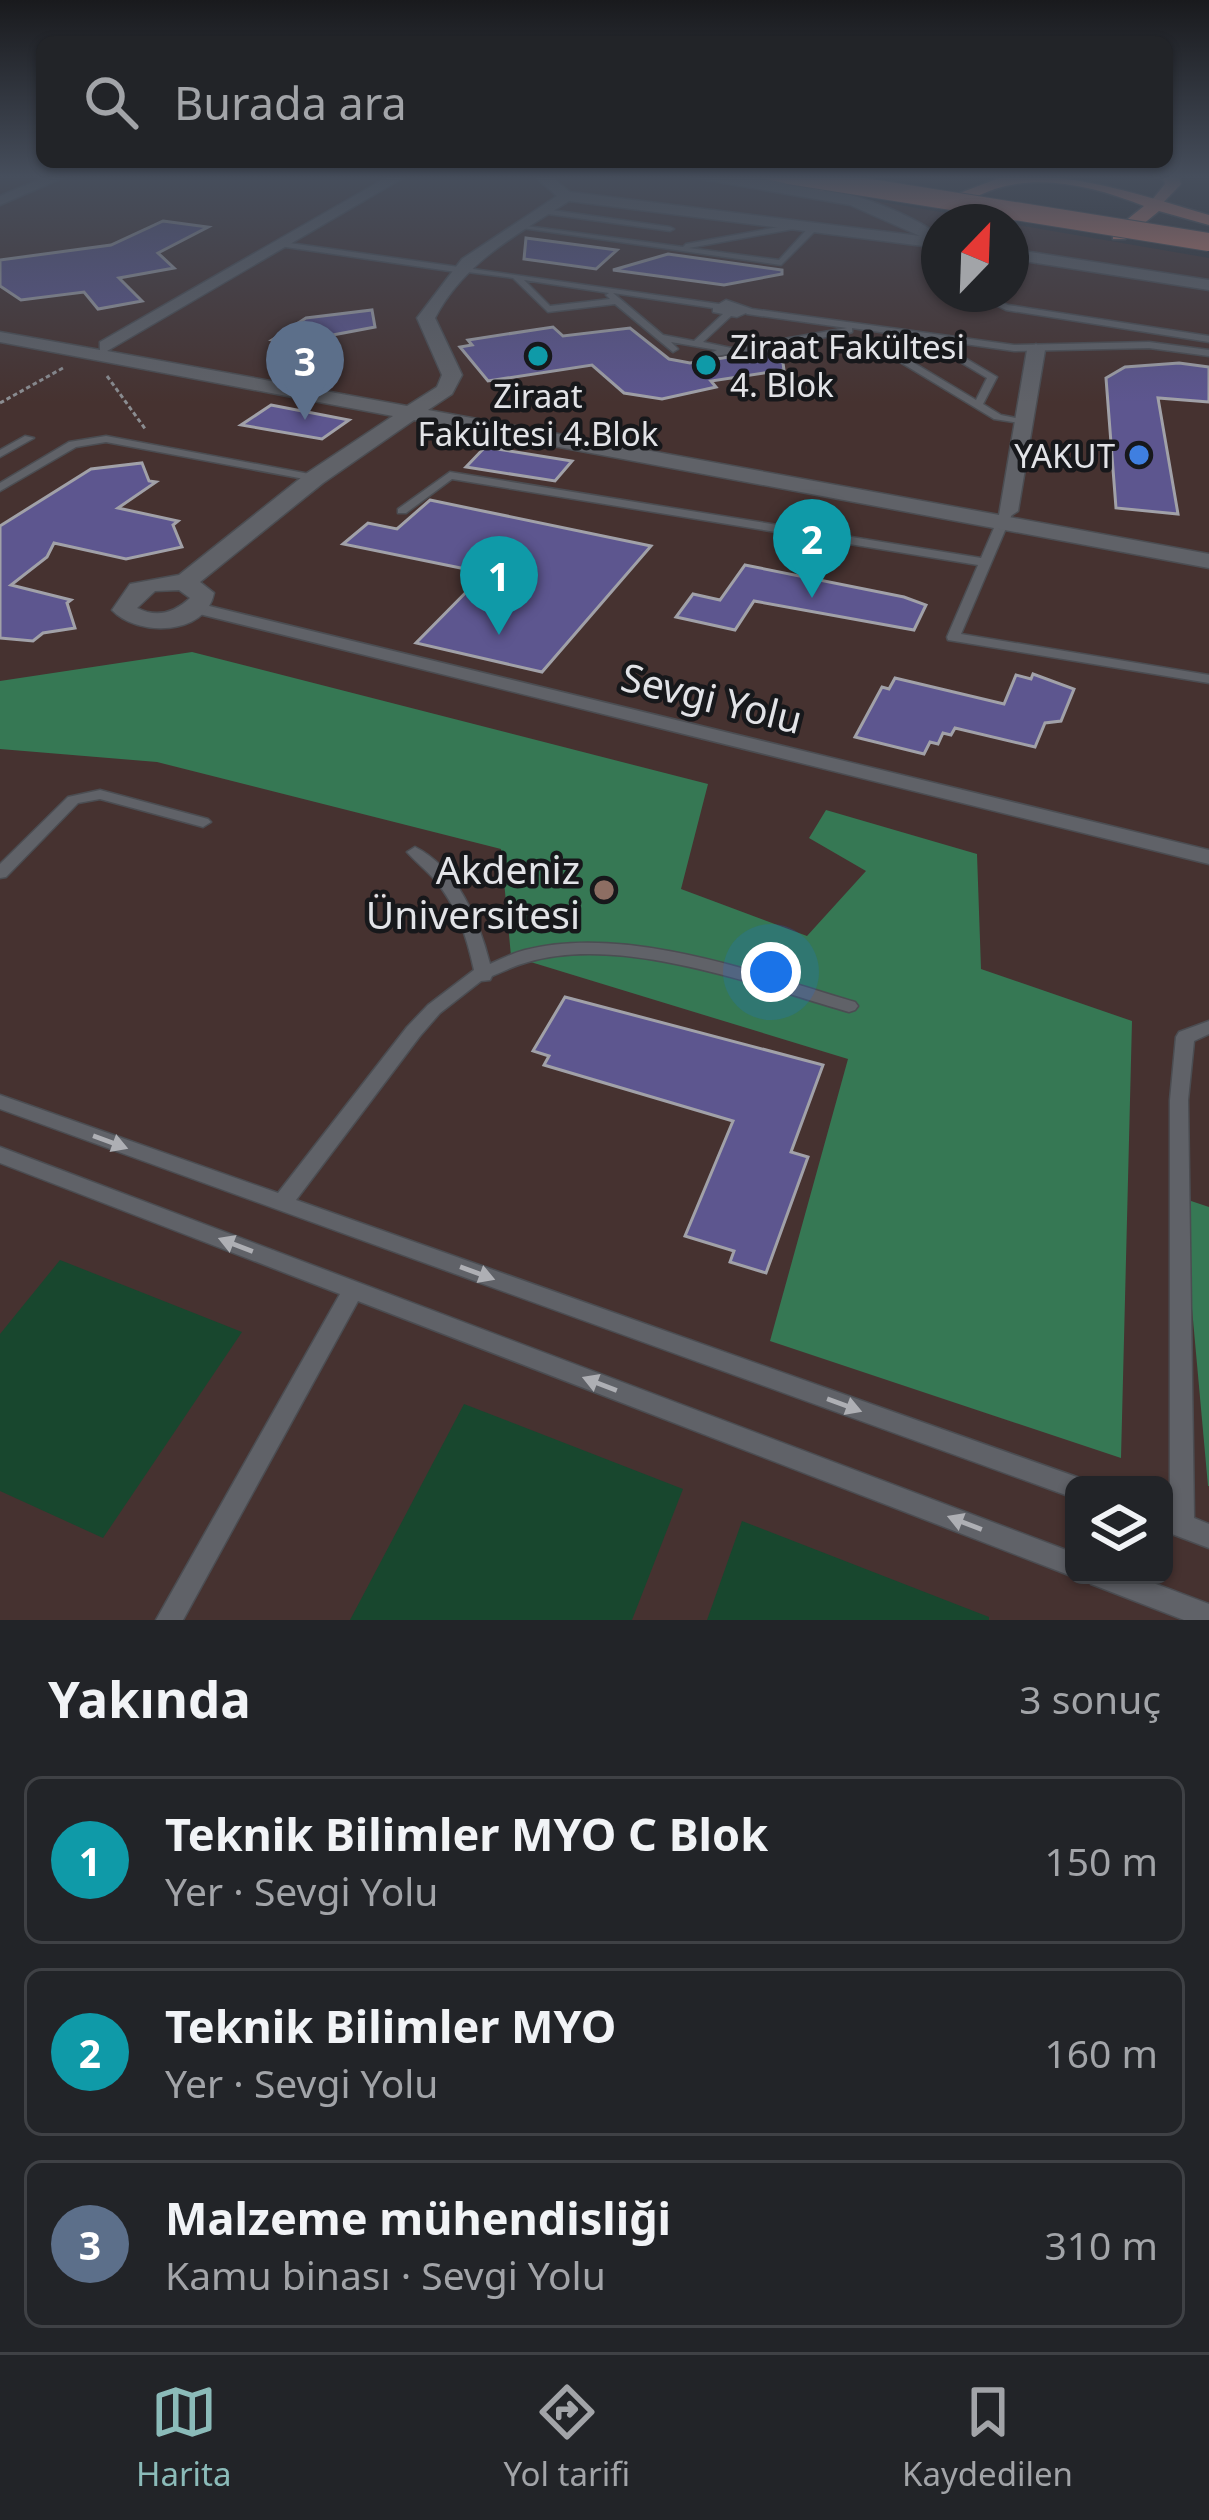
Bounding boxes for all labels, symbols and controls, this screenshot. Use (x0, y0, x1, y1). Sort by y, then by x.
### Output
search box (36, 36, 1173, 168)
icon: search (78, 69, 144, 135)
text: Burada ara (174, 72, 407, 133)
north arrow (921, 204, 1029, 312)
pin: 3 (266, 321, 344, 420)
place label: Ziraat Fakültesi 4. Blok (730, 324, 965, 407)
marker: Ziraat Fakültesi 4.Blok (525, 343, 551, 369)
marker: Ziraat Fakültesi 4. Blok (693, 352, 719, 378)
place label: Ziraat Fakültesi 4.Blok (418, 373, 659, 456)
place label: YAKUT (1014, 433, 1115, 478)
marker: YAKUT (1126, 442, 1152, 468)
pin: 2 (773, 499, 851, 598)
pin: 1 (460, 536, 538, 635)
street label: Sevgi Yolu (616, 649, 808, 745)
place label: Akdeniz Üniversitesi (366, 842, 580, 940)
marker: Akdeniz Üniversitesi (591, 877, 617, 903)
your location (741, 942, 801, 1002)
one-way arrow (92, 1133, 128, 1152)
one-way arrow (218, 1235, 254, 1254)
one-way arrow (460, 1265, 496, 1283)
one-way arrow (582, 1374, 618, 1393)
one-way arrow (827, 1397, 863, 1415)
map controls (1065, 1476, 1173, 1584)
button: layers (1065, 1476, 1173, 1584)
one-way arrow (946, 1513, 982, 1532)
text: Yakında (48, 1663, 251, 1733)
text: 3 sonuç (1019, 1672, 1161, 1725)
text: Teknik Bilimler MYO C Blok (165, 1803, 768, 1864)
text: 1 (79, 1834, 101, 1887)
text: 150 m (1044, 1834, 1158, 1887)
text: Yer · Sevgi Yolu (165, 1864, 438, 1917)
text: Teknik Bilimler MYO (165, 1995, 616, 2056)
text: 2 (79, 2026, 101, 2079)
text: 160 m (1044, 2026, 1158, 2079)
text: Yer · Sevgi Yolu (165, 2056, 438, 2109)
text: Malzeme mühendisliği (165, 2187, 671, 2248)
text: 3 (79, 2218, 101, 2271)
text: 310 m (1044, 2218, 1158, 2271)
text: Kamu binası · Sevgi Yolu (165, 2248, 606, 2301)
tab: Harita (136, 2379, 232, 2496)
tab: Yol tarifi (504, 2379, 630, 2496)
tab: Kaydedilen (902, 2379, 1073, 2496)

